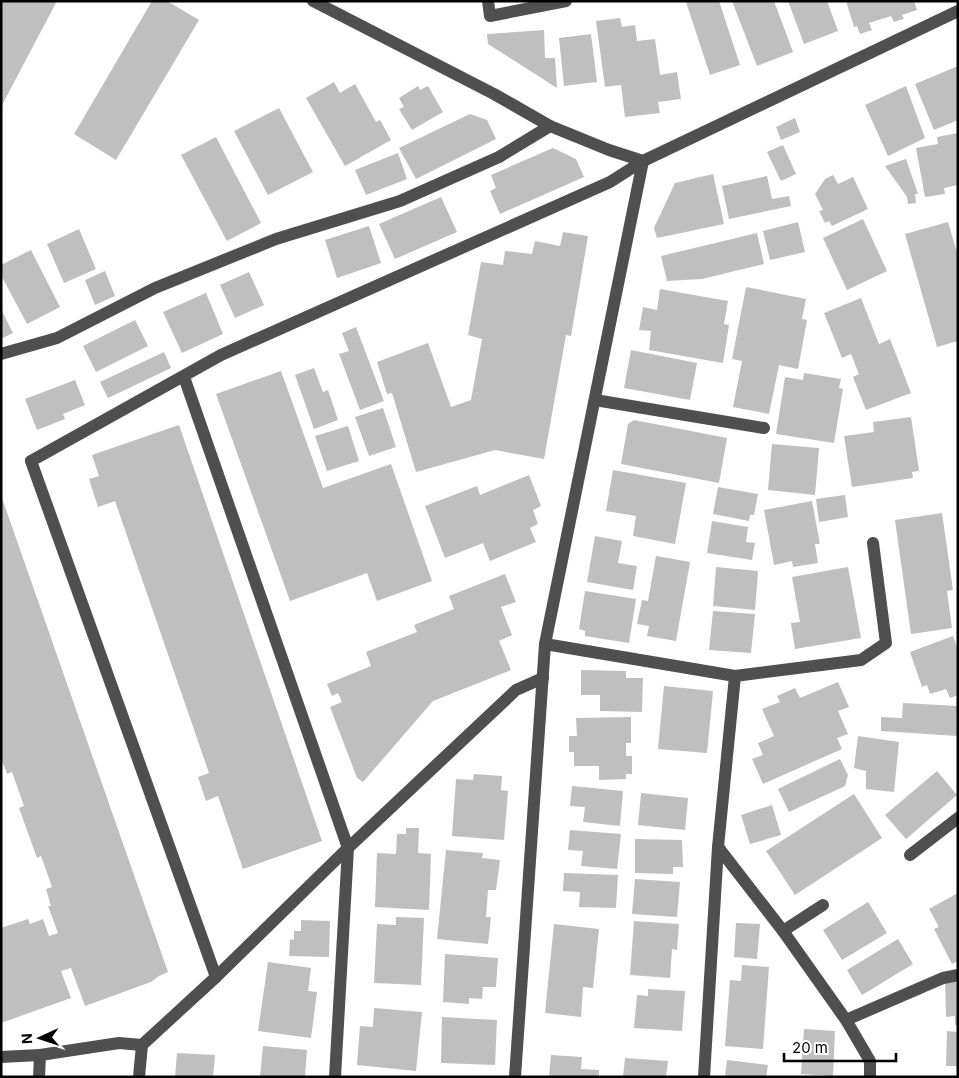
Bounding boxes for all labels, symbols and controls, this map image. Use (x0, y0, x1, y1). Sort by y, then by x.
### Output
north arrow (15, 1013, 65, 1063)
scale bar (784, 1030, 896, 1062)
text: N (18, 1033, 35, 1044)
text: 20 m (792, 1038, 828, 1057)

